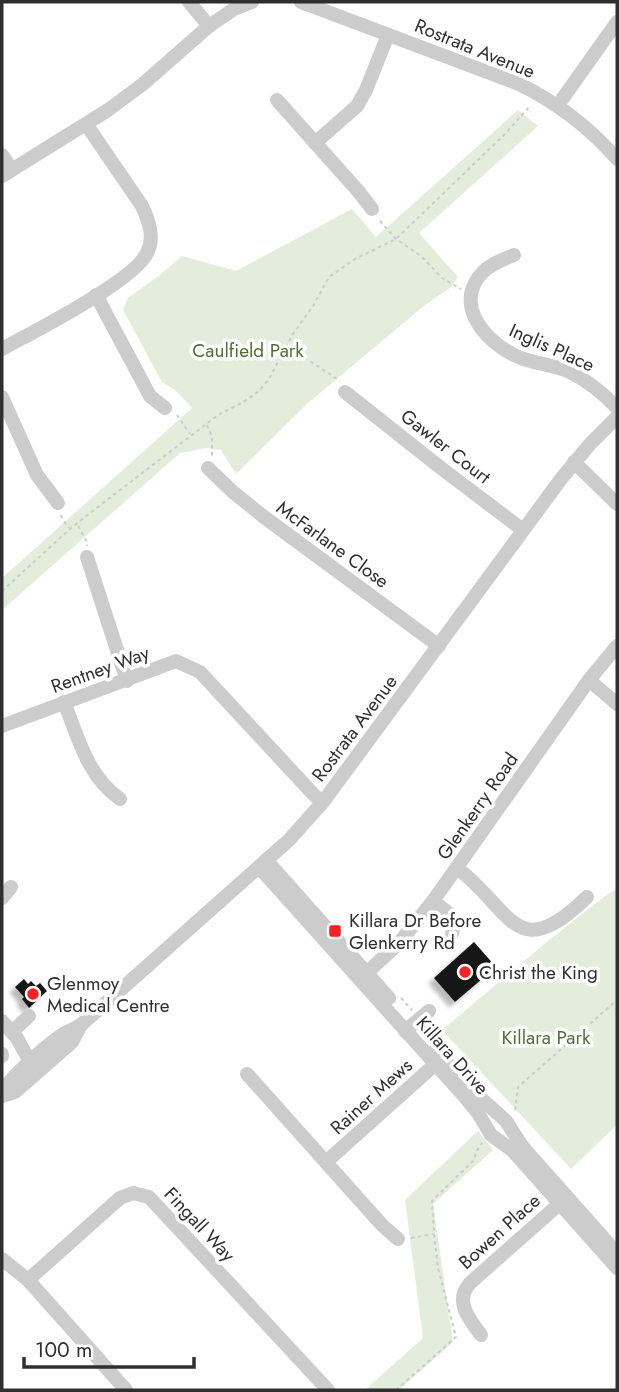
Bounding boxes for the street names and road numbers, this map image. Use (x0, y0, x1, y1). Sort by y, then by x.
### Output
street label: Rostrata Avenue (411, 12, 539, 85)
street label: Inglis Place (505, 317, 599, 378)
street label: Gawler Court (395, 403, 497, 490)
street label: McFarlane Close (271, 494, 395, 595)
street label: Rentney Way (47, 639, 154, 700)
street label: Rostrata Avenue (305, 669, 404, 787)
street label: Glenkerry Road (430, 747, 524, 865)
street label: Killara Drive (410, 1010, 495, 1101)
street label: Rainer Mews (324, 1052, 419, 1141)
street label: Fingall Way (158, 1181, 242, 1268)
street label: Bowen Place (453, 1187, 546, 1275)

